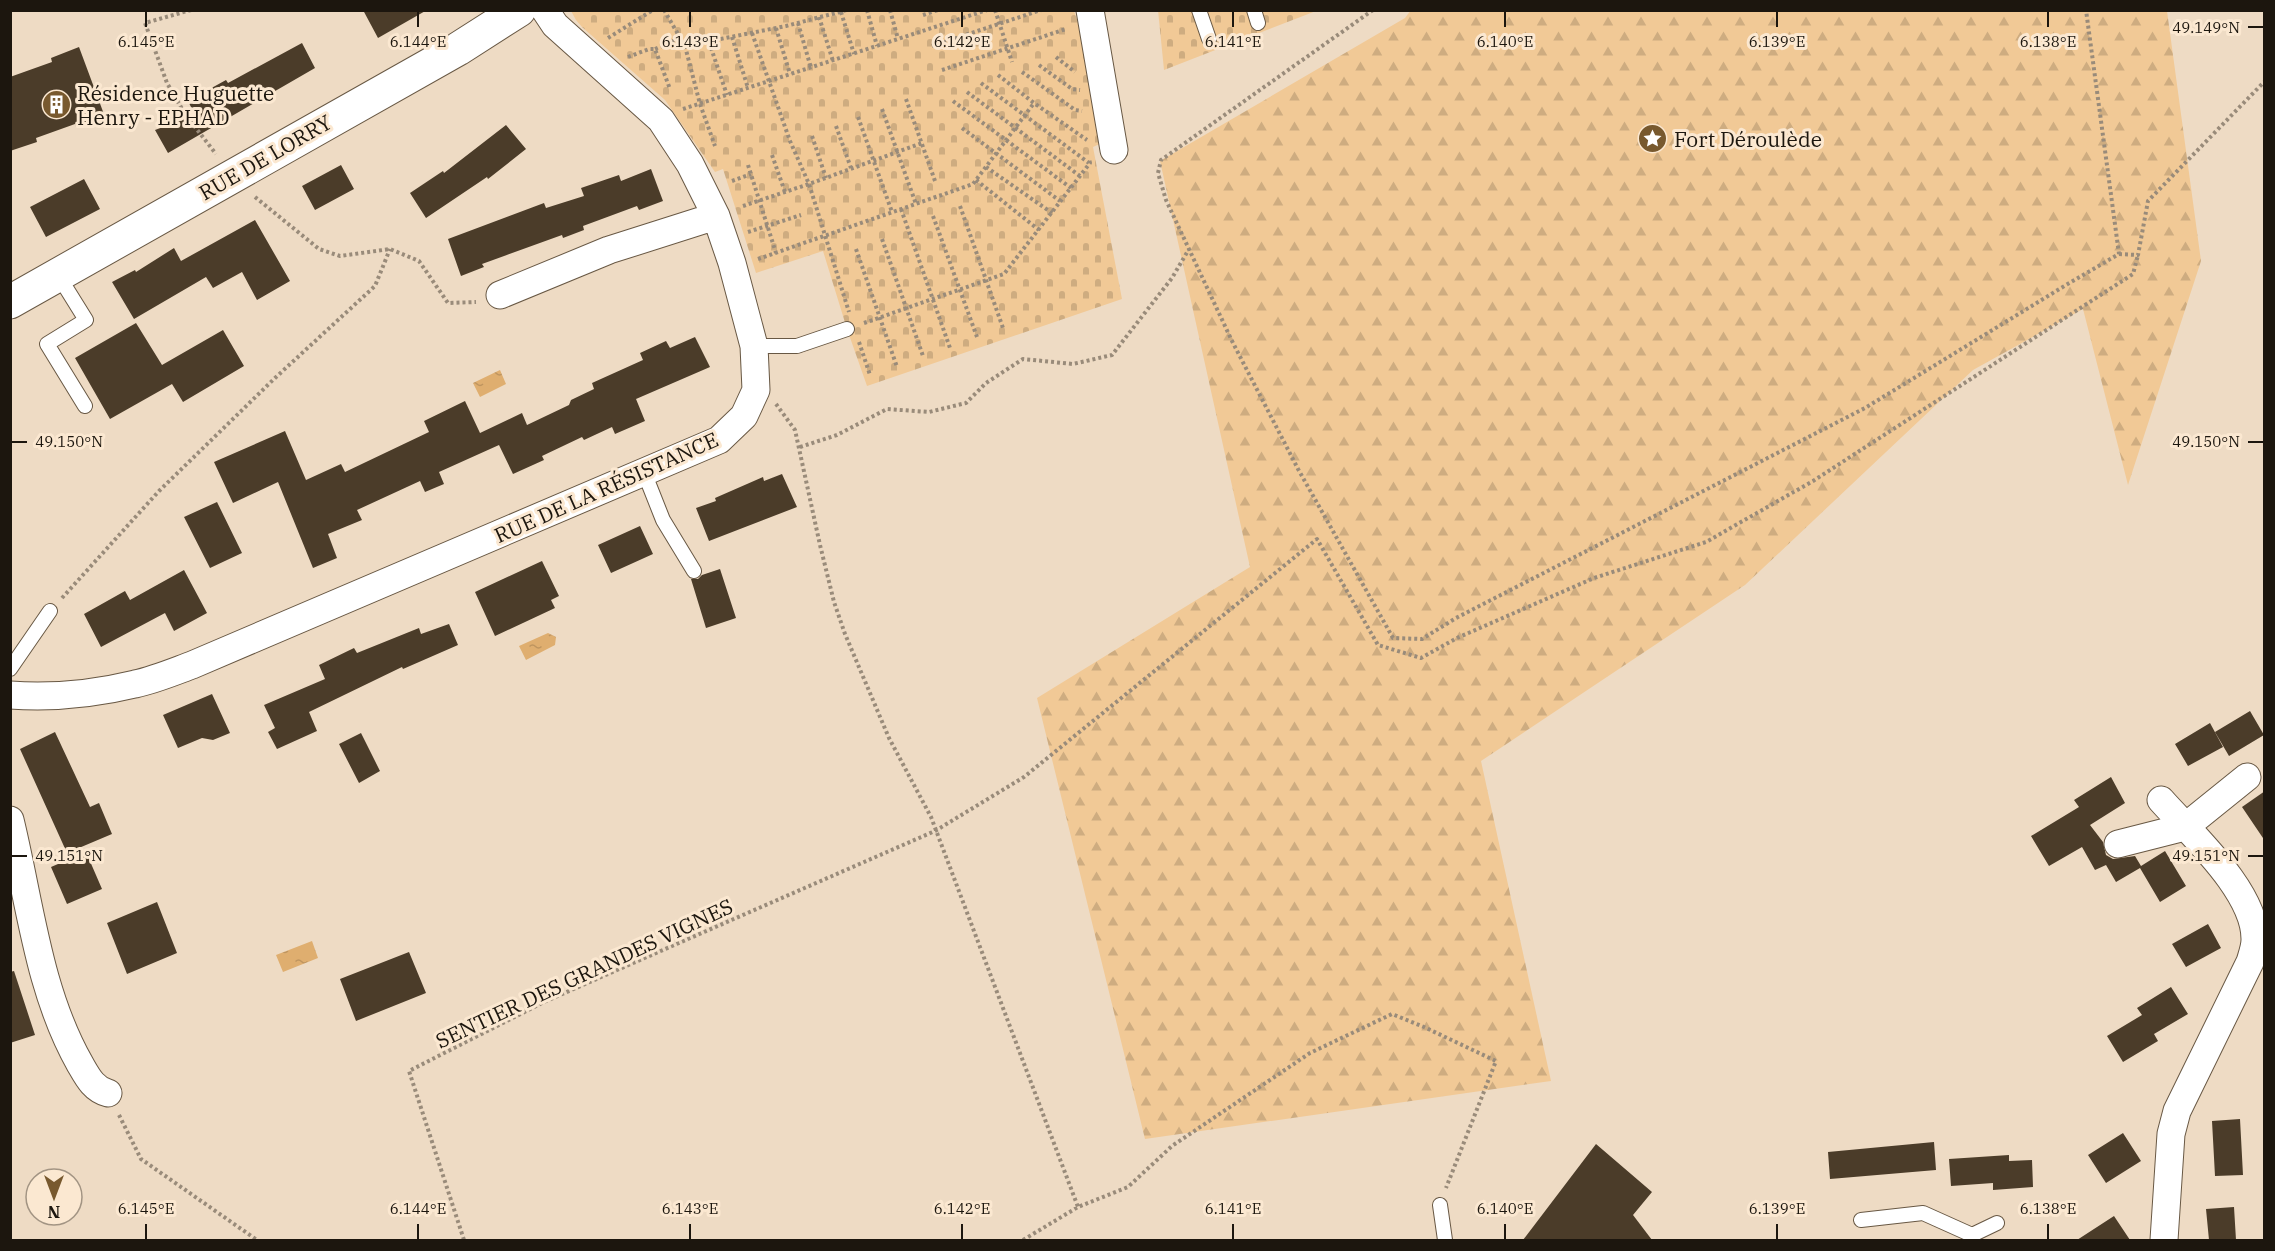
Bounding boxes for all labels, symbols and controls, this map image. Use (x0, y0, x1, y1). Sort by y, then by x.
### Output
text: 49.149°N (2172, 18, 2240, 37)
text: 6.145°E (118, 32, 174, 51)
text: 6.144°E (390, 32, 446, 51)
text: 6.143°E (662, 32, 718, 51)
text: 6.142°E (934, 32, 990, 51)
text: 6.141°E (1205, 32, 1261, 51)
text: 6.140°E (1477, 32, 1533, 51)
text: 6.139°E (1749, 32, 1805, 51)
text: 6.138°E (2020, 32, 2076, 51)
place label: Résidence Huguette Henry - EPHAD (77, 79, 274, 131)
building icon: Résidence Huguette Henry - EPHAD (40, 89, 72, 121)
street label: RUE DE LORRY (194, 108, 336, 206)
place icon: Fort Déroulède (1637, 123, 1669, 155)
place label: Fort Déroulède (1674, 125, 1822, 153)
street label: RUE DE LA RÉSISTANCE (490, 425, 722, 549)
text: 49.150°N (35, 432, 103, 451)
text: 49.150°N (2172, 432, 2240, 451)
text: 49.151°N (35, 846, 103, 865)
text: 49.151°N (2172, 846, 2240, 865)
street label: SENTIER DES GRANDES VIGNES (431, 892, 737, 1054)
north arrow (24, 1167, 84, 1227)
text: 6.145°E (118, 1199, 174, 1218)
text: 6.144°E (390, 1199, 446, 1218)
text: 6.143°E (662, 1199, 718, 1218)
text: 6.142°E (934, 1199, 990, 1218)
text: 6.141°E (1205, 1199, 1261, 1218)
text: 6.140°E (1477, 1199, 1533, 1218)
text: 6.139°E (1749, 1199, 1805, 1218)
text: 6.138°E (2020, 1199, 2076, 1218)
text: N (48, 1202, 60, 1222)

